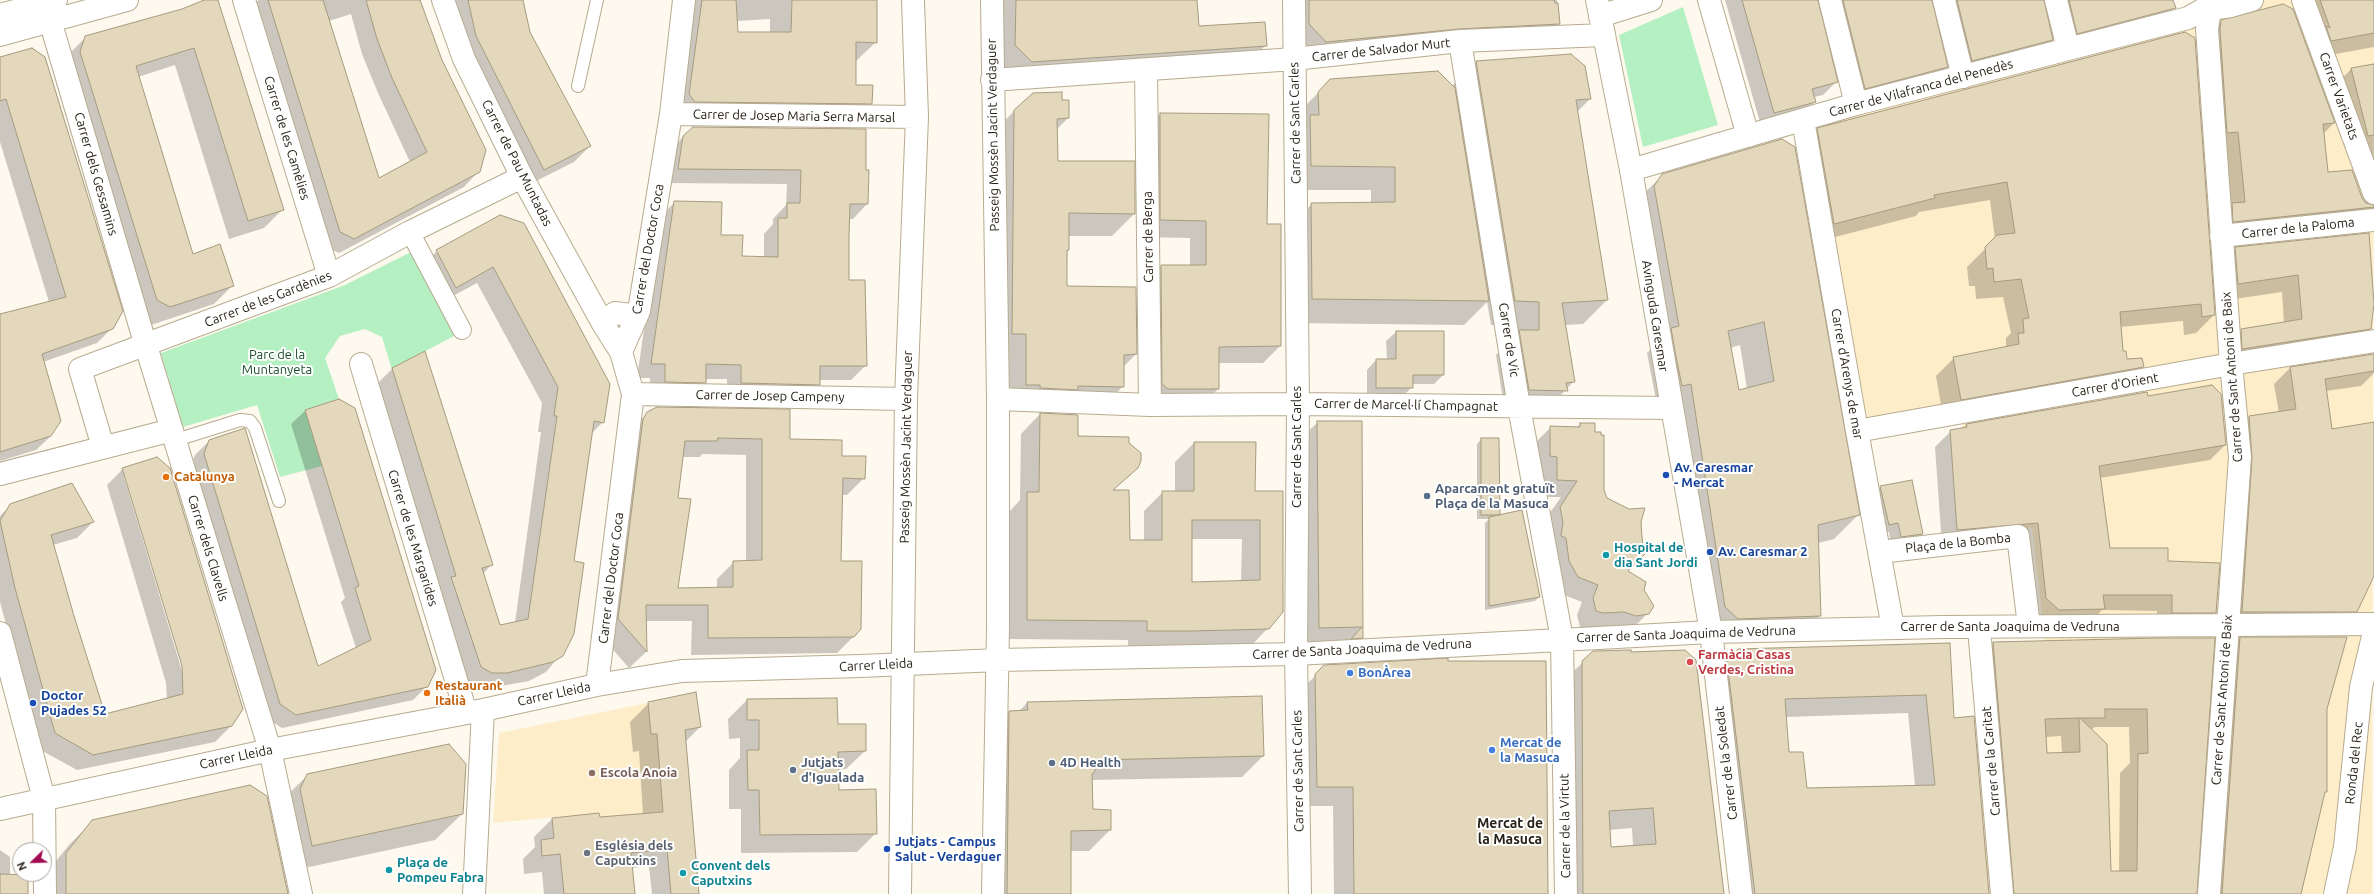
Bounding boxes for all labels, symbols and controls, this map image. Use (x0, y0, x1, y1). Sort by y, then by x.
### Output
street label: Carrer de Salvador Murt (1311, 35, 1451, 65)
street label: Passeig Mossèn Jacint Verdaguer (984, 38, 1002, 232)
street label: Carrer Varietats (2316, 50, 2362, 142)
street label: Carrer de Vilafranca del Penedès (1827, 56, 2015, 120)
street label: Carrer de Sant Carles (1286, 62, 1304, 184)
street label: Carrer de les Camèlies (261, 74, 313, 202)
street label: Carrer de Pau Muntadas (478, 97, 556, 229)
street label: Carrer de Josep Maria Serra Marsal (693, 106, 895, 126)
street label: Carrer dels Gessamins (71, 111, 121, 237)
street label: Carrer del Doctor Coca (629, 182, 667, 316)
street label: Carrer de Berga (1139, 191, 1157, 283)
street label: Carrer de la Paloma (2241, 214, 2355, 242)
street label: Avinguda Caresmar (1638, 259, 1672, 373)
street label: Carrer de les Gardènies (202, 268, 334, 330)
street label: Carrer de Sant Antoni de Baix (2218, 291, 2246, 463)
street label: Carrer de Vic (1495, 302, 1523, 378)
street label: Carrer d'Arenys de mar (1828, 307, 1866, 441)
park label: Parc de la Muntanyeta (242, 347, 312, 378)
street label: Passeig Mossèn Jacint Verdaguer (897, 350, 915, 544)
street label: Carrer d'Orient (2070, 370, 2160, 400)
street label: Carrer de Sant Carles (1289, 386, 1305, 508)
street label: Carrer de Josep Campeny (695, 387, 845, 405)
street label: Carrer de Marcel·lí Champagnat (1314, 396, 1498, 414)
place label: Av. Caresmar - Mercat (1674, 460, 1753, 491)
street label: Carrer de les Margarides (385, 468, 441, 608)
place label: Catalunya (174, 469, 235, 485)
marker: Av. Caresmar - Mercat (1661, 470, 1671, 480)
marker: Catalunya (161, 472, 171, 482)
place label: Aparcament gratuït Plaça de la Masuca (1435, 481, 1555, 512)
marker: Aparcament gratuït Plaça de la Masuca (1422, 491, 1432, 501)
street label: Carrer dels Clavells (184, 493, 232, 603)
street label: Carrer del Doctor Coca (595, 511, 627, 645)
street label: Plaça de la Bomba (1905, 530, 2011, 556)
place label: Hospital de dia Sant Jordi (1614, 540, 1698, 571)
place label: Av. Caresmar 2 (1718, 544, 1808, 560)
marker: Av. Caresmar 2 (1705, 547, 1715, 557)
marker: Hospital de dia Sant Jordi (1601, 550, 1611, 560)
street label: Carrer de Sant Antoni de Baix (2208, 614, 2236, 786)
street label: Carrer de Santa Joaquima de Vedruna (1900, 619, 2120, 635)
street label: Carrer de Santa Joaquima de Vedruna (1576, 622, 1796, 646)
street label: Carrer de Santa Joaquima de Vedruna (1252, 635, 1472, 663)
place label: Farmàcia Casas Verdes, Cristina (1698, 647, 1794, 678)
street label: Carrer Lleida (839, 655, 913, 675)
marker: Farmàcia Casas Verdes, Cristina (1685, 657, 1695, 667)
place label: BonÀrea (1358, 665, 1411, 681)
marker: BonÀrea (1345, 668, 1355, 678)
place label: Restaurant Italià (435, 678, 502, 709)
street label: Carrer Lleida (516, 679, 592, 709)
place label: Doctor Pujades 52 (41, 688, 107, 719)
marker: Restaurant Italià (422, 688, 432, 698)
marker: Doctor Pujades 52 (28, 698, 38, 708)
street label: Carrer de la Soledat (1711, 705, 1741, 821)
street label: Carrer de la Caritat (1978, 706, 2004, 816)
street label: Carrer de Sant Carles (1289, 710, 1307, 832)
street label: Ronda del Rec (2342, 721, 2366, 805)
place label: Mercat de la Masuca (1500, 735, 1561, 766)
street label: Carrer Lleida (198, 742, 274, 772)
marker: Mercat de la Masuca (1487, 745, 1497, 755)
place label: Jutjats d'Igualada (801, 755, 864, 786)
place label: 4D Health (1060, 755, 1121, 771)
marker: 4D Health (1047, 758, 1057, 768)
place label: Escola Anoia (600, 765, 677, 781)
marker: Jutjats d'Igualada (788, 765, 798, 775)
marker: Escola Anoia (587, 768, 597, 778)
street label: Carrer de la Virtut (1556, 773, 1574, 879)
district label: Mercat de la Masuca (1477, 815, 1543, 848)
place label: Jutjats - Campus Salut - Verdaguer (895, 834, 1001, 865)
place label: Església dels Caputxins (595, 838, 673, 869)
north arrow (12, 842, 52, 882)
marker: Jutjats - Campus Salut - Verdaguer (882, 844, 892, 854)
marker: Església dels Caputxins (582, 848, 592, 858)
place label: Plaça de Pompeu Fabra (397, 855, 484, 886)
place label: Convent dels Caputxins (691, 858, 770, 889)
text: N (15, 860, 29, 872)
marker: Plaça de Pompeu Fabra (384, 865, 394, 875)
marker: Convent dels Caputxins (678, 868, 688, 878)

